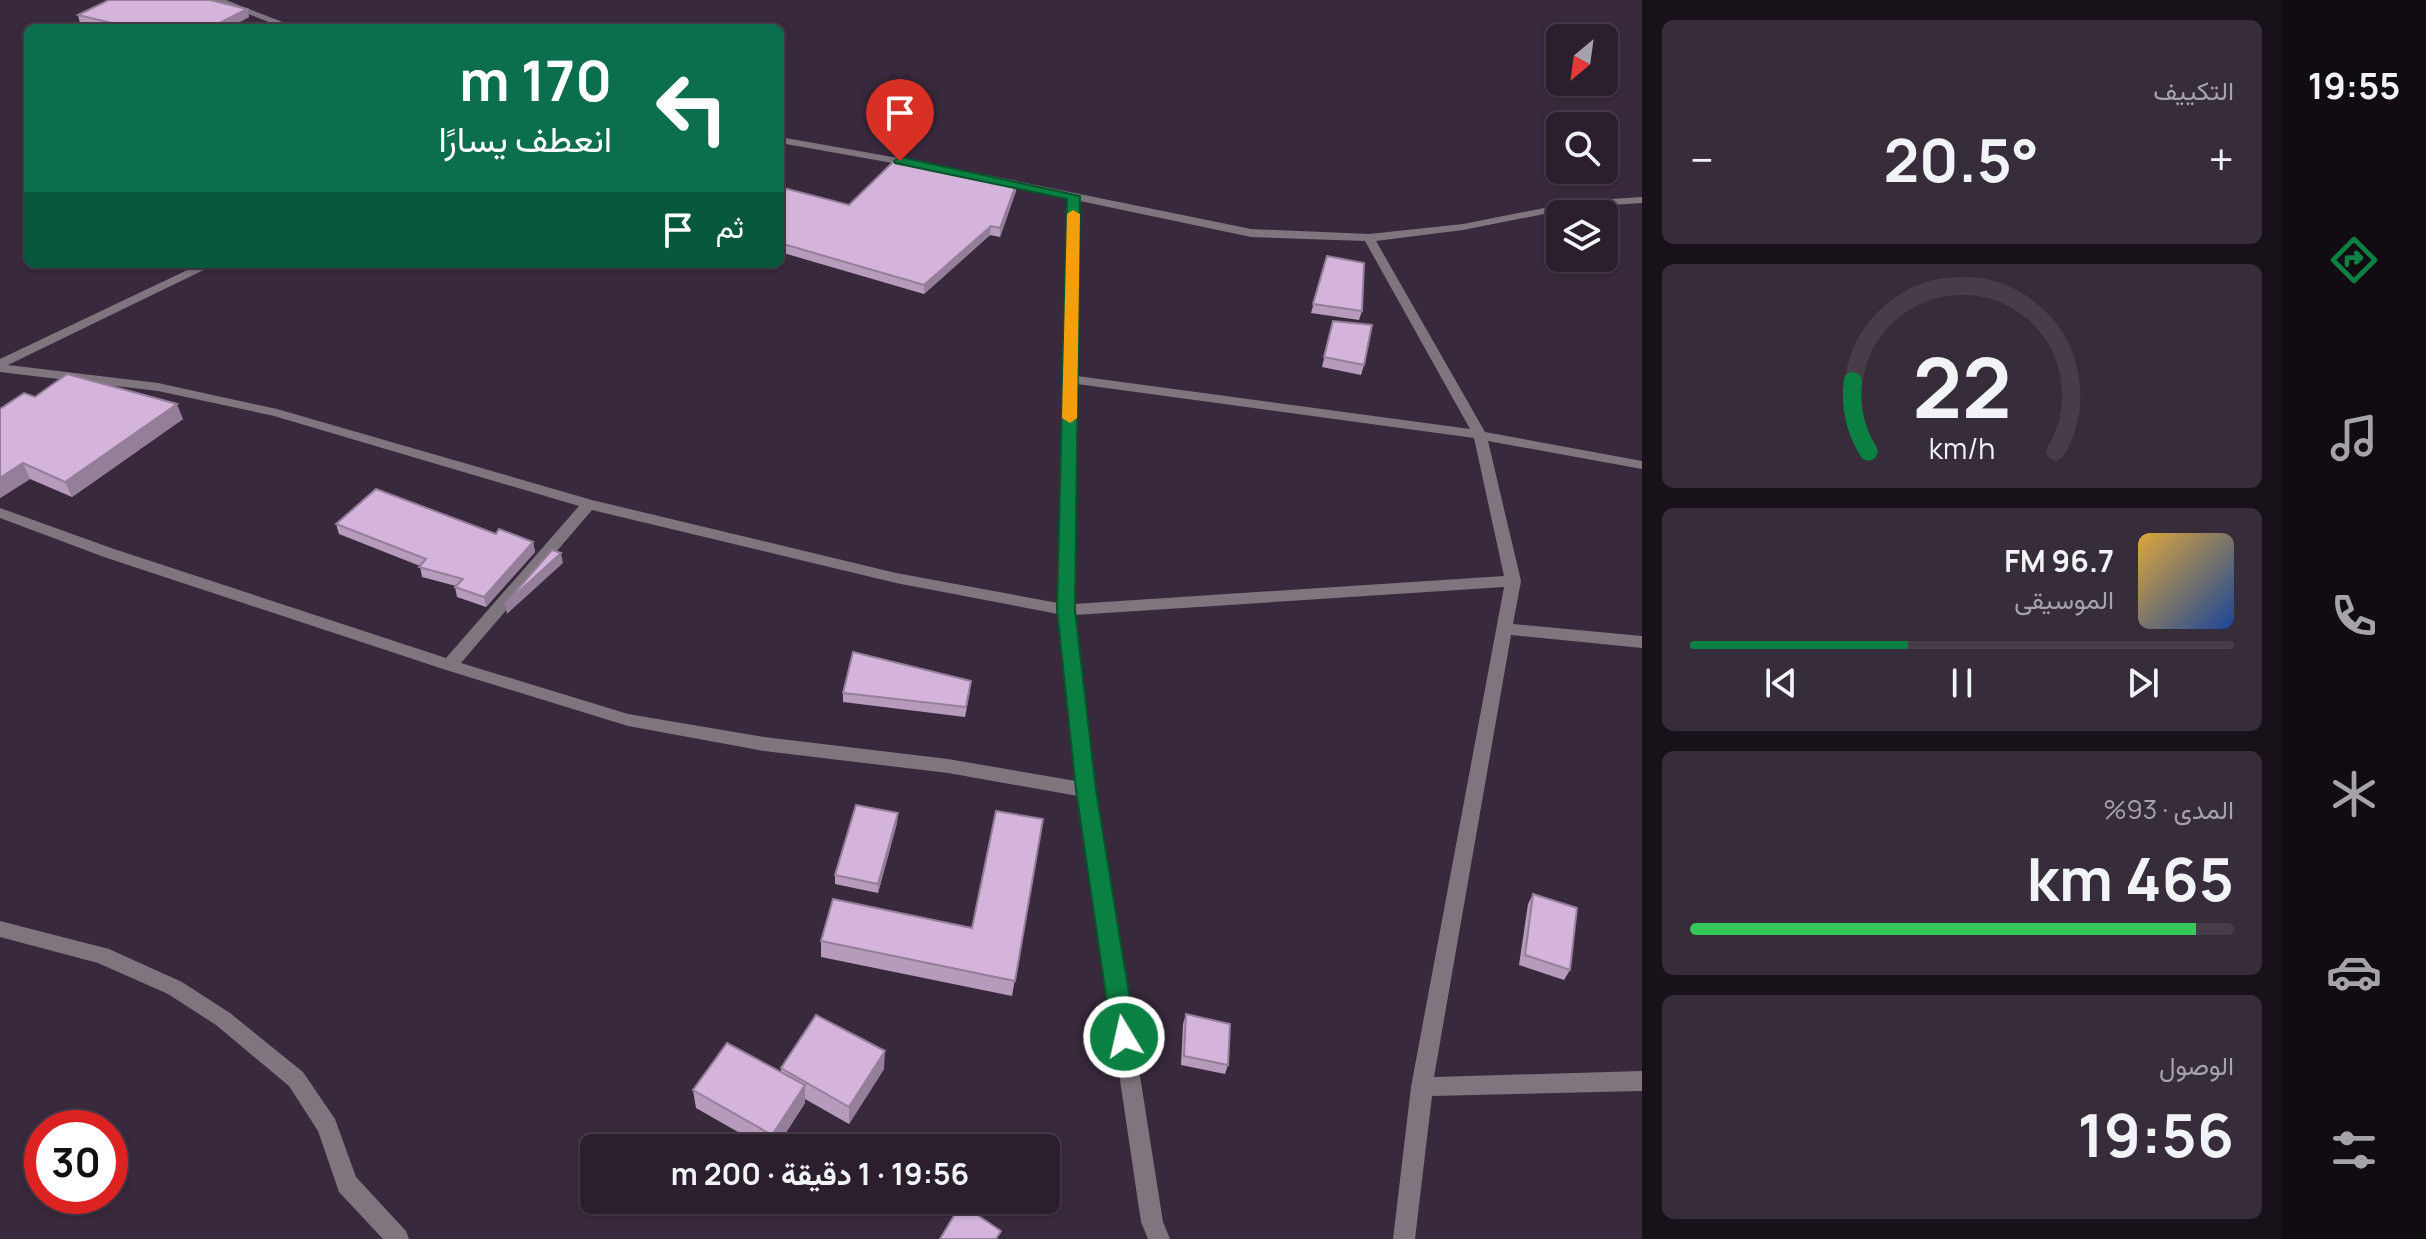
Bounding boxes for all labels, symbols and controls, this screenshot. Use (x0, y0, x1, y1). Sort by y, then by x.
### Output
north arrow (1546, 24, 1618, 96)
map controls (1546, 24, 1618, 272)
text: 170 m (459, 41, 612, 118)
icon: left (640, 56, 744, 160)
text: 19:55 (2308, 61, 2400, 110)
text: التكييف (2153, 72, 2234, 108)
pin (866, 79, 934, 161)
icon: arrive (878, 91, 922, 135)
button: search (1546, 112, 1618, 184)
text: انعطف يسارًا (439, 114, 612, 163)
text: 20.5° (1883, 118, 2039, 200)
text: − (1690, 129, 1714, 189)
text: + (2209, 129, 2234, 189)
button: layers (1546, 200, 1618, 272)
text: ثم (716, 206, 744, 247)
icon: arrive (656, 208, 700, 252)
icon: directions (2326, 232, 2382, 288)
text: 22 (1912, 328, 2012, 442)
icon: music (2326, 410, 2382, 466)
text: km/h (1929, 429, 1995, 468)
text: 96.7 FM (2004, 540, 2114, 581)
text: الموسيقى (2014, 581, 2114, 617)
icon: phone (2326, 588, 2382, 644)
icon: previous (1759, 661, 1803, 705)
icon: pause (1940, 661, 1984, 705)
icon: next (2121, 661, 2165, 705)
icon: climate (2326, 766, 2382, 822)
text: المدى · 93% (2103, 791, 2234, 827)
text: 465 km (2027, 837, 2234, 919)
icon: car (2326, 944, 2382, 1000)
position arrow (1082, 995, 1166, 1079)
text: الوصول (2159, 1047, 2234, 1083)
text: 19:56 (2077, 1093, 2234, 1175)
speed limit sign: 30 (24, 1110, 128, 1214)
icon: filters (2326, 1122, 2382, 1178)
text: 19:56 · 1 دقيقة · 200 m (671, 1153, 969, 1194)

